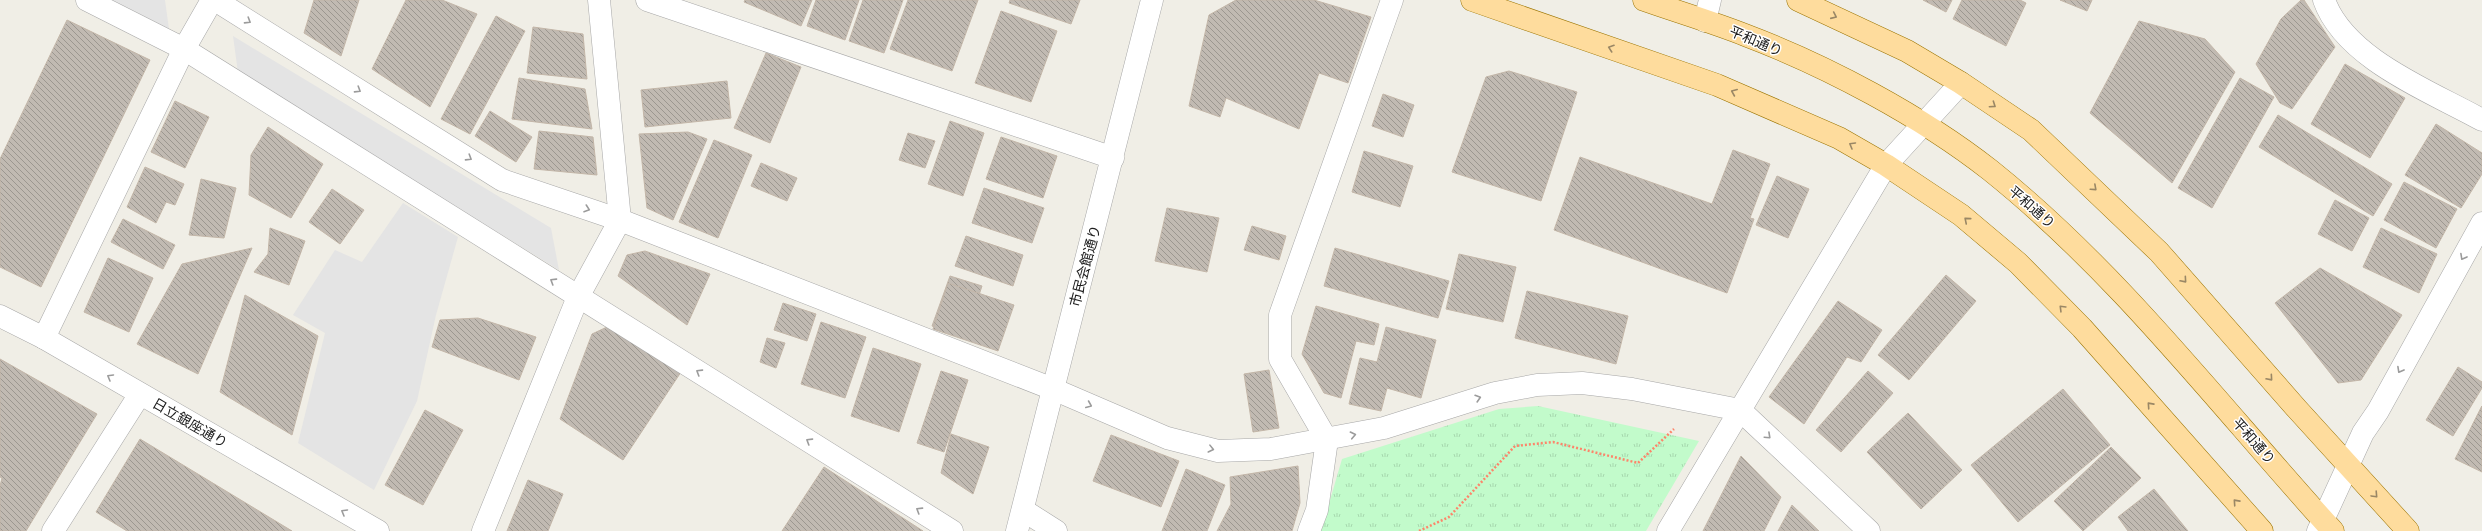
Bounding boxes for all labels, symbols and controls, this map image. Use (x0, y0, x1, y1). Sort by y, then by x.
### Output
one-way arrow (1830, 11, 1837, 19)
one-way arrow (244, 16, 251, 23)
street label: 平和通り (1727, 23, 1785, 59)
one-way arrow (1608, 45, 1615, 53)
one-way arrow (354, 85, 361, 92)
one-way arrow (1730, 89, 1737, 97)
one-way arrow (1989, 100, 1996, 107)
one-way arrow (1849, 143, 1857, 150)
one-way arrow (464, 154, 471, 161)
street label: 平和通り (2006, 183, 2058, 231)
one-way arrow (2089, 183, 2096, 190)
one-way arrow (584, 204, 591, 213)
one-way arrow (1964, 218, 1972, 225)
street label: 市民会館通り (1066, 223, 1104, 309)
one-way arrow (2460, 253, 2468, 260)
one-way arrow (2180, 276, 2187, 283)
one-way arrow (550, 279, 557, 286)
one-way arrow (2060, 305, 2067, 313)
one-way arrow (2397, 366, 2405, 373)
one-way arrow (696, 369, 703, 377)
one-way arrow (107, 374, 114, 381)
one-way arrow (2265, 374, 2272, 381)
one-way arrow (1474, 394, 1481, 403)
street label: 日立銀座通り (150, 395, 230, 451)
one-way arrow (1084, 400, 1092, 408)
one-way arrow (2148, 402, 2155, 409)
street label: 平和通り (2230, 415, 2278, 467)
one-way arrow (1350, 431, 1356, 439)
one-way arrow (1763, 432, 1771, 439)
one-way arrow (806, 439, 813, 446)
one-way arrow (1207, 445, 1214, 453)
one-way arrow (2370, 490, 2377, 498)
one-way arrow (2234, 499, 2241, 506)
one-way arrow (916, 508, 923, 515)
one-way arrow (341, 509, 348, 516)

